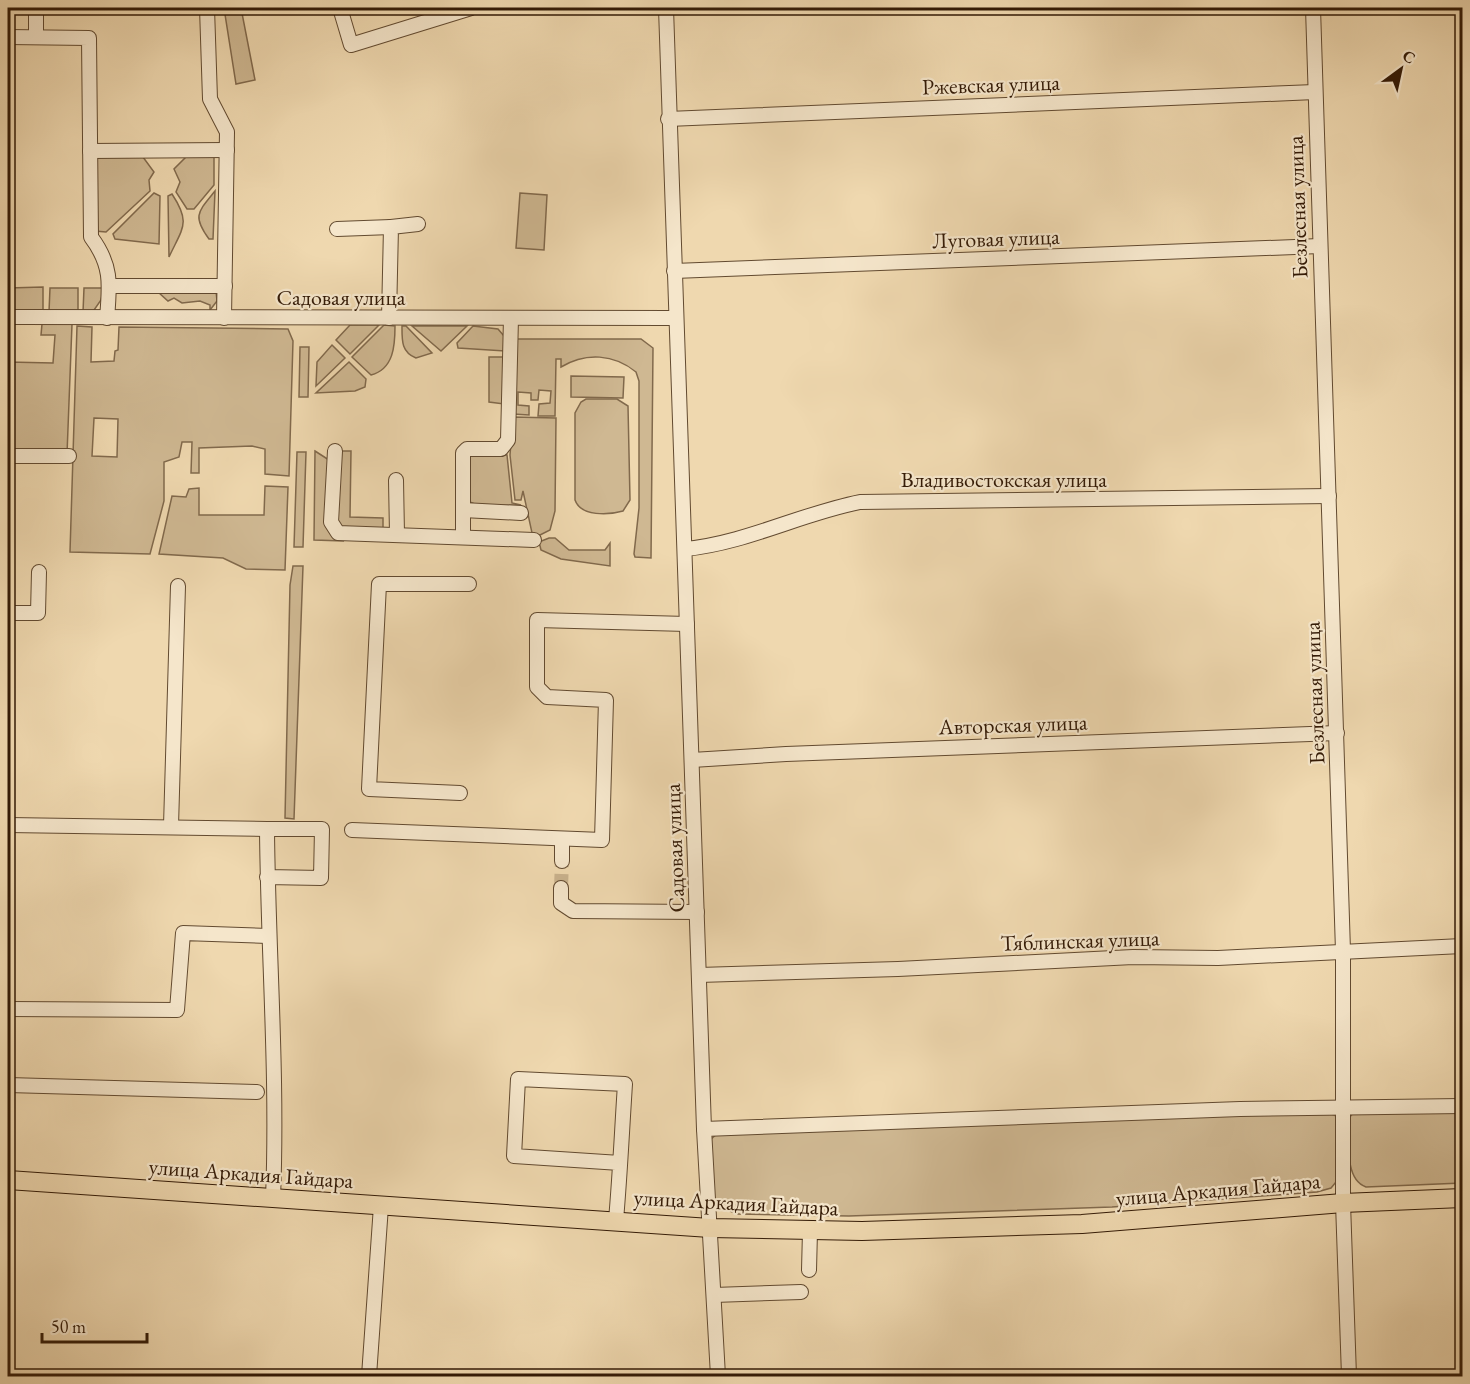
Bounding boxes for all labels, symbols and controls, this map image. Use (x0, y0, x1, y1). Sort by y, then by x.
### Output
north arrow (1371, 39, 1431, 99)
text: С (1398, 45, 1419, 69)
street label: Ржевская улица (921, 68, 1061, 101)
street label: Безлесная улица (1281, 135, 1314, 279)
street label: Луговая улица (932, 222, 1061, 255)
street label: Садовая улица (276, 283, 406, 312)
street label: Владивостокская улица (901, 465, 1107, 494)
street label: Безлесная улица (1298, 621, 1331, 765)
street label: Авторская улица (937, 707, 1088, 742)
street label: Садовая улица (658, 783, 691, 913)
street label: Тяблинская улица (1000, 923, 1160, 958)
street label: улица Аркадия Гайдара (148, 1152, 355, 1195)
street label: улица Аркадия Гайдара (1115, 1166, 1322, 1213)
street label: улица Аркадия Гайдара (633, 1183, 839, 1222)
scale bar (42, 1306, 147, 1344)
text: 50 m (51, 1315, 86, 1338)

